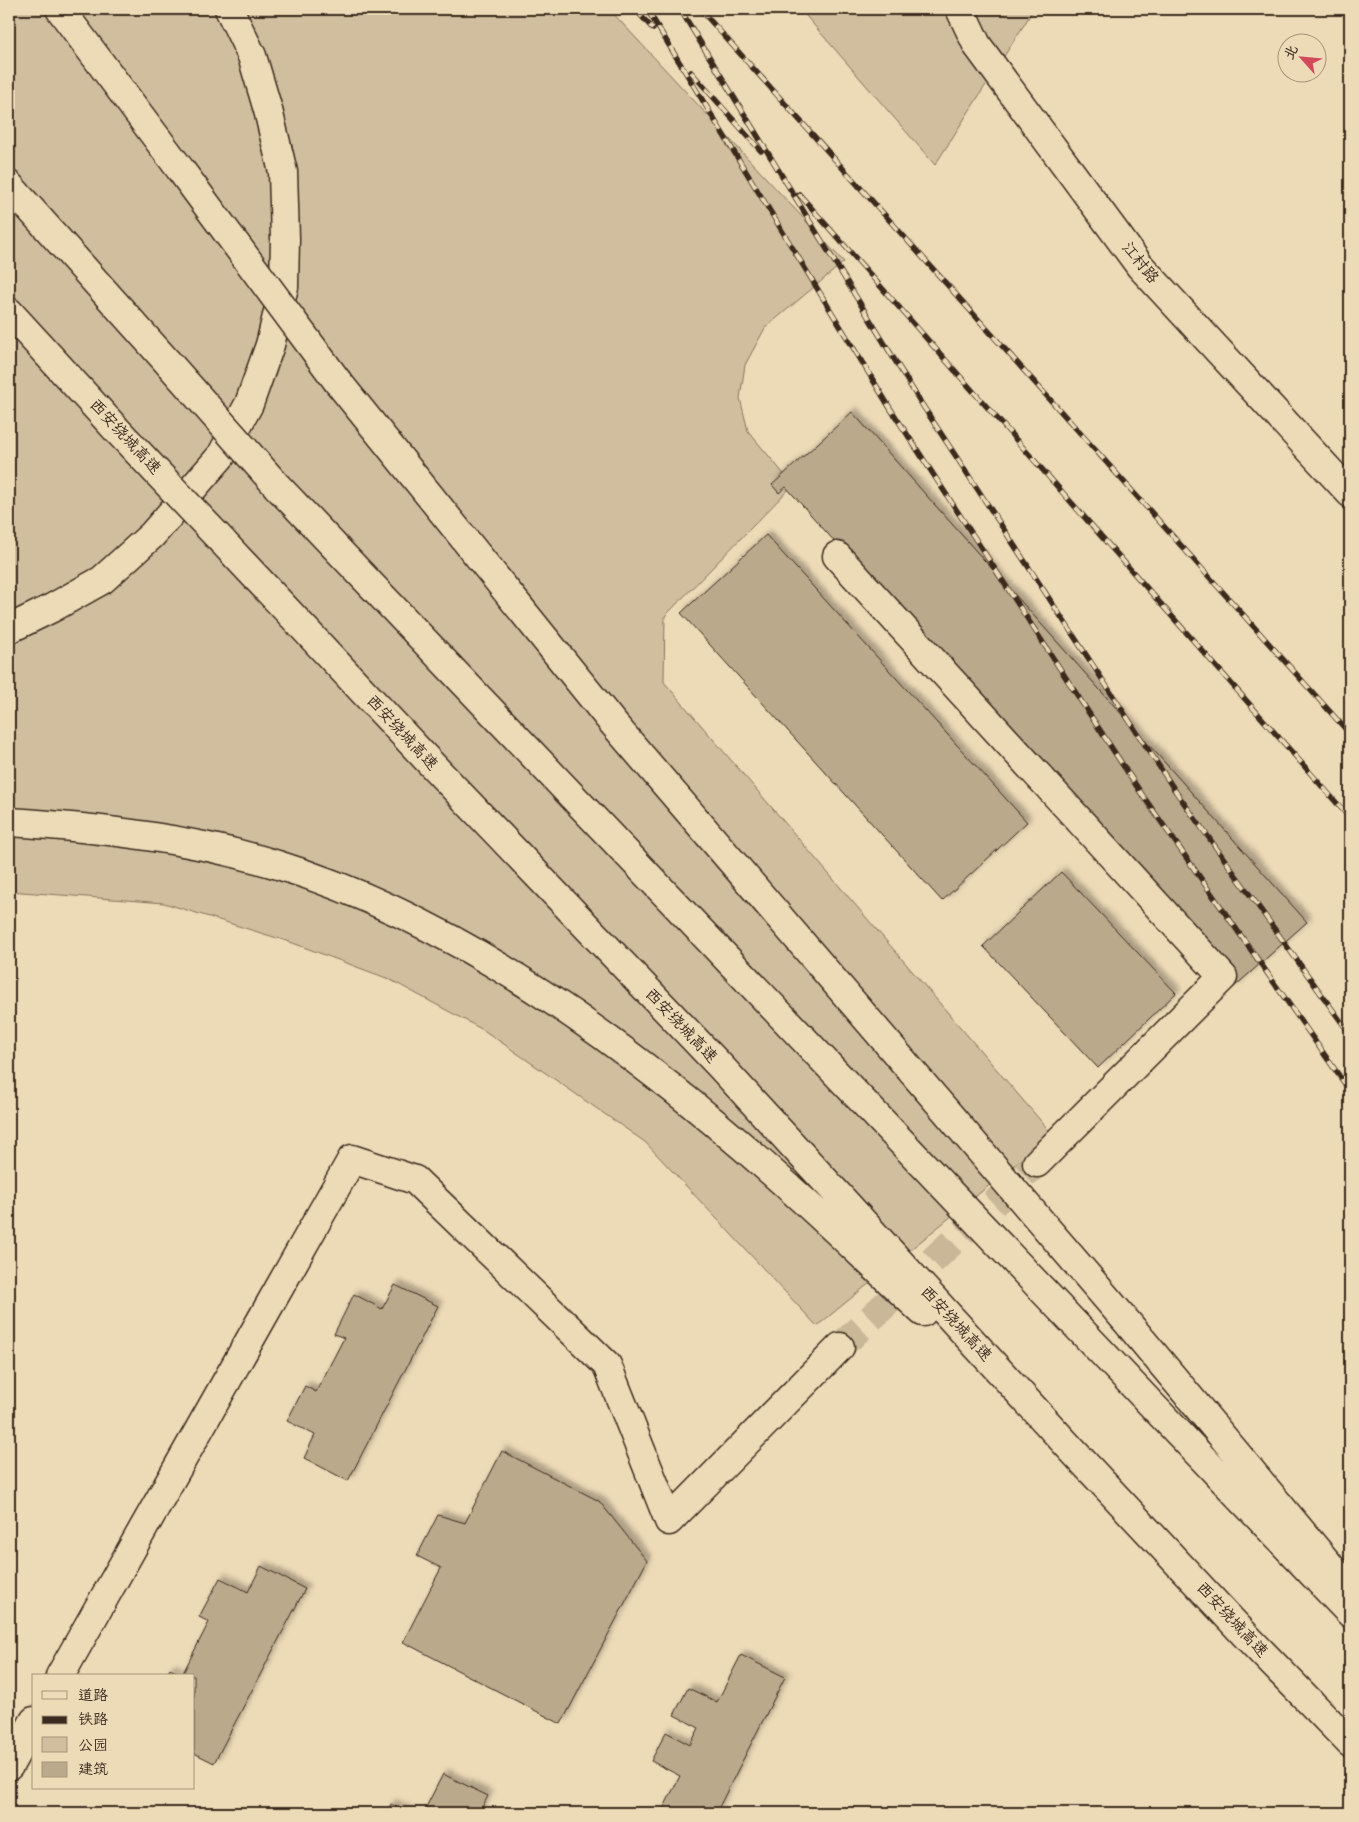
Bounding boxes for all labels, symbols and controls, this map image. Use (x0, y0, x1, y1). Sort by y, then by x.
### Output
north arrow (1276, 32, 1326, 82)
text: 北 (1278, 41, 1304, 64)
street label: 江村路 (1115, 236, 1165, 290)
street label: 西安绕城高速 (83, 393, 167, 481)
street label: 西安绕城高速 (360, 689, 444, 777)
street label: 西安绕城高速 (639, 983, 723, 1069)
street label: 西安绕城高速 (914, 1280, 998, 1368)
street label: 西安绕城高速 (1190, 1576, 1274, 1664)
legend (32, 1674, 195, 1790)
text: 道路 (78, 1684, 108, 1708)
text: 铁路 (78, 1708, 108, 1732)
text: 公园 (78, 1734, 108, 1758)
text: 建筑 (78, 1758, 108, 1782)

